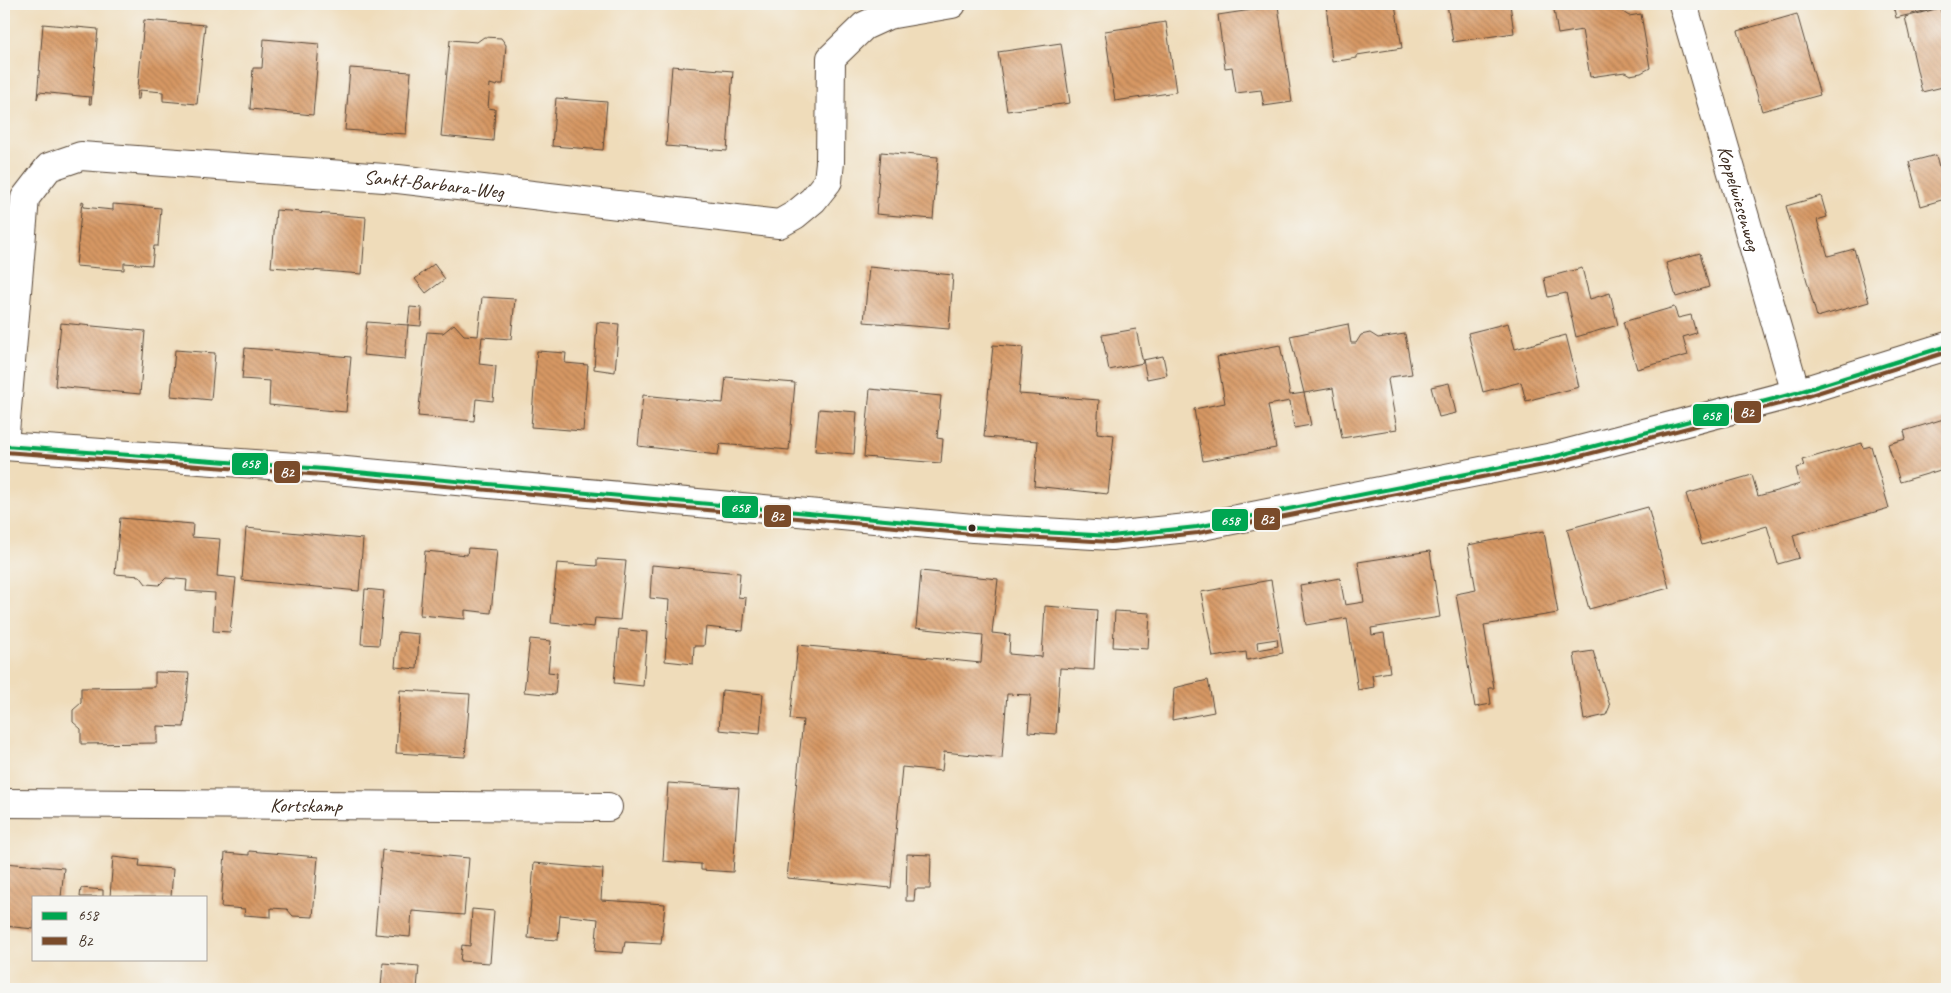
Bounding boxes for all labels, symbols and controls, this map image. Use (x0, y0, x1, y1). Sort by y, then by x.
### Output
street label: Koppelwiesenweg (1712, 143, 1766, 255)
street label: Sankt-Barbara-Weg (363, 165, 506, 205)
line badge: B2 (1733, 400, 1762, 424)
line badge: 658 (1692, 403, 1730, 427)
text: B2 (1740, 404, 1756, 421)
text: 658 (1702, 407, 1722, 424)
line badge: 658 (231, 452, 269, 476)
text: 658 (241, 455, 261, 472)
line badge: B2 (273, 460, 301, 484)
text: B2 (280, 464, 296, 481)
line badge: 658 (721, 495, 759, 519)
text: 658 (731, 499, 751, 516)
line badge: B2 (763, 504, 792, 528)
line badge: B2 (1253, 507, 1281, 531)
text: B2 (770, 508, 786, 525)
line badge: 658 (1211, 508, 1249, 532)
text: B2 (1260, 511, 1276, 528)
text: 658 (1221, 512, 1241, 529)
unlabelled marker (967, 523, 977, 533)
street label: Kortskamp (270, 793, 343, 818)
legend (32, 896, 208, 960)
text: 658 (78, 906, 100, 925)
text: B2 (78, 932, 94, 951)

